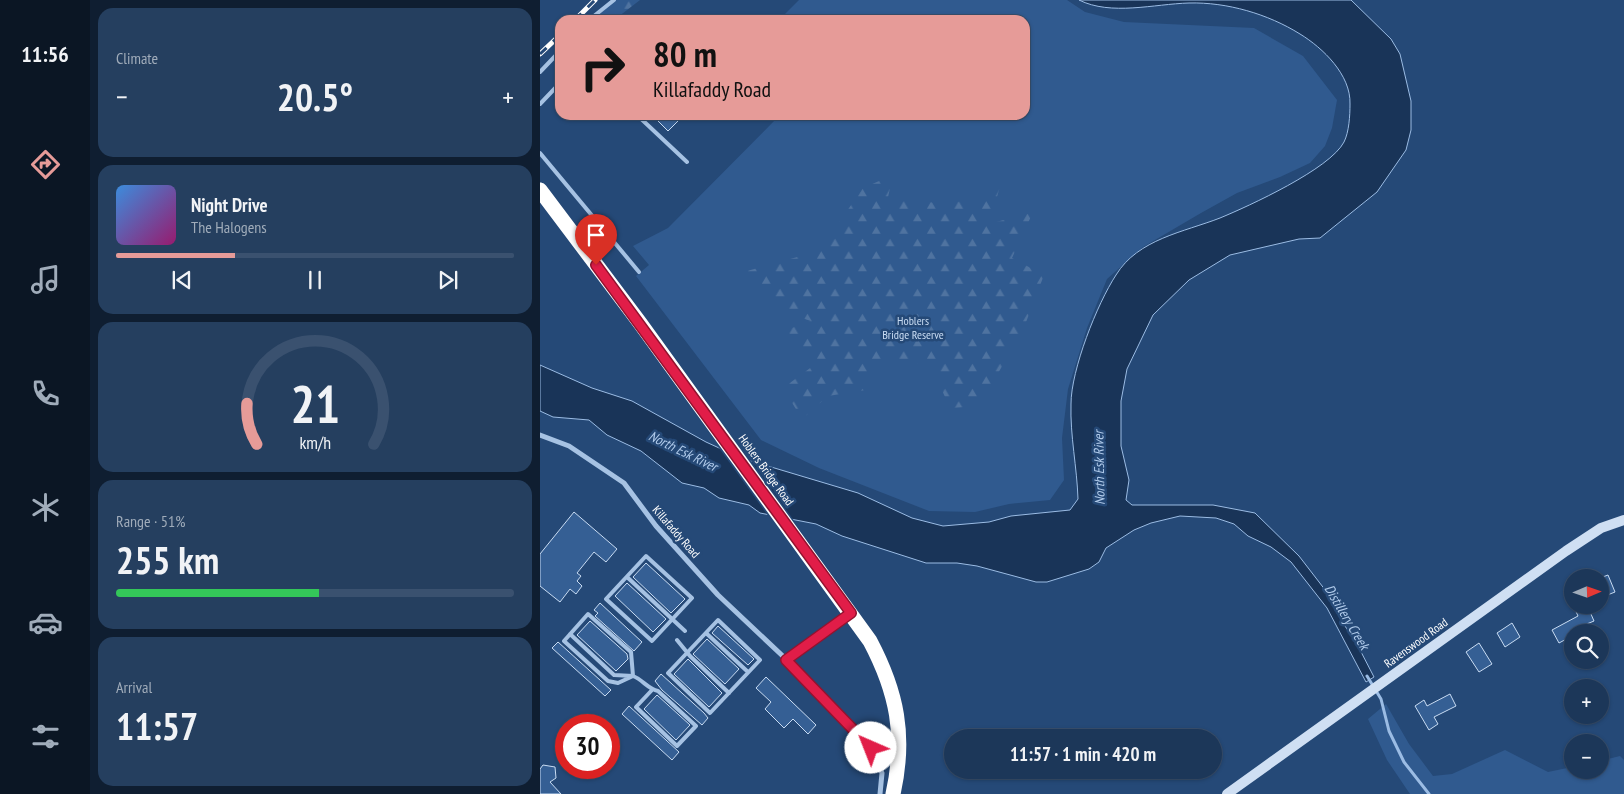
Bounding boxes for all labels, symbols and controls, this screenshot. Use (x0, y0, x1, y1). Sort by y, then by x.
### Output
text: 80 m (653, 31, 717, 77)
icon: right (570, 35, 635, 100)
text: 11:56 (21, 40, 69, 68)
text: Climate (116, 48, 158, 68)
text: 20.5° (277, 72, 353, 121)
text: Killafaddy Road (653, 75, 771, 103)
text: − (116, 78, 128, 115)
text: + (502, 78, 514, 115)
icon: directions (28, 147, 63, 182)
text: Night Drive (191, 193, 268, 217)
pin (575, 214, 617, 265)
text: The Halogens (191, 217, 267, 237)
icon: arrive (582, 221, 610, 249)
icon: music (28, 262, 63, 297)
icon: previous (168, 266, 196, 294)
icon: pause (301, 266, 329, 294)
icon: next (434, 266, 462, 294)
park label: Hoblers Bridge Reserve (882, 313, 944, 342)
text: 21 (290, 370, 340, 437)
icon: phone (28, 376, 63, 411)
water label: North Esk River (646, 427, 722, 476)
water label: North Esk River (1089, 429, 1109, 505)
text: km/h (299, 431, 331, 454)
street label: Hoblers Bridge Road (736, 431, 797, 508)
icon: climate (28, 490, 63, 525)
street label: Killafaddy Road (650, 502, 703, 561)
text: Range · 51% (116, 511, 185, 531)
text: 255 km (116, 535, 219, 584)
north arrow (1564, 569, 1609, 614)
map controls (1564, 569, 1609, 779)
water label: Distillery Creek (1321, 581, 1374, 654)
icon: car (28, 605, 63, 640)
street label: Ravenswood Road (1381, 614, 1450, 671)
button: search (1564, 624, 1609, 669)
text: Arrival (116, 677, 152, 697)
button: + (1564, 679, 1609, 724)
text: 11:57 (116, 701, 198, 750)
speed limit sign: 30 (555, 714, 620, 779)
icon: filters (28, 719, 63, 754)
position arrow (844, 721, 896, 773)
button: − (1564, 734, 1609, 779)
text: 11:57 · 1 min · 420 m (1010, 742, 1156, 766)

